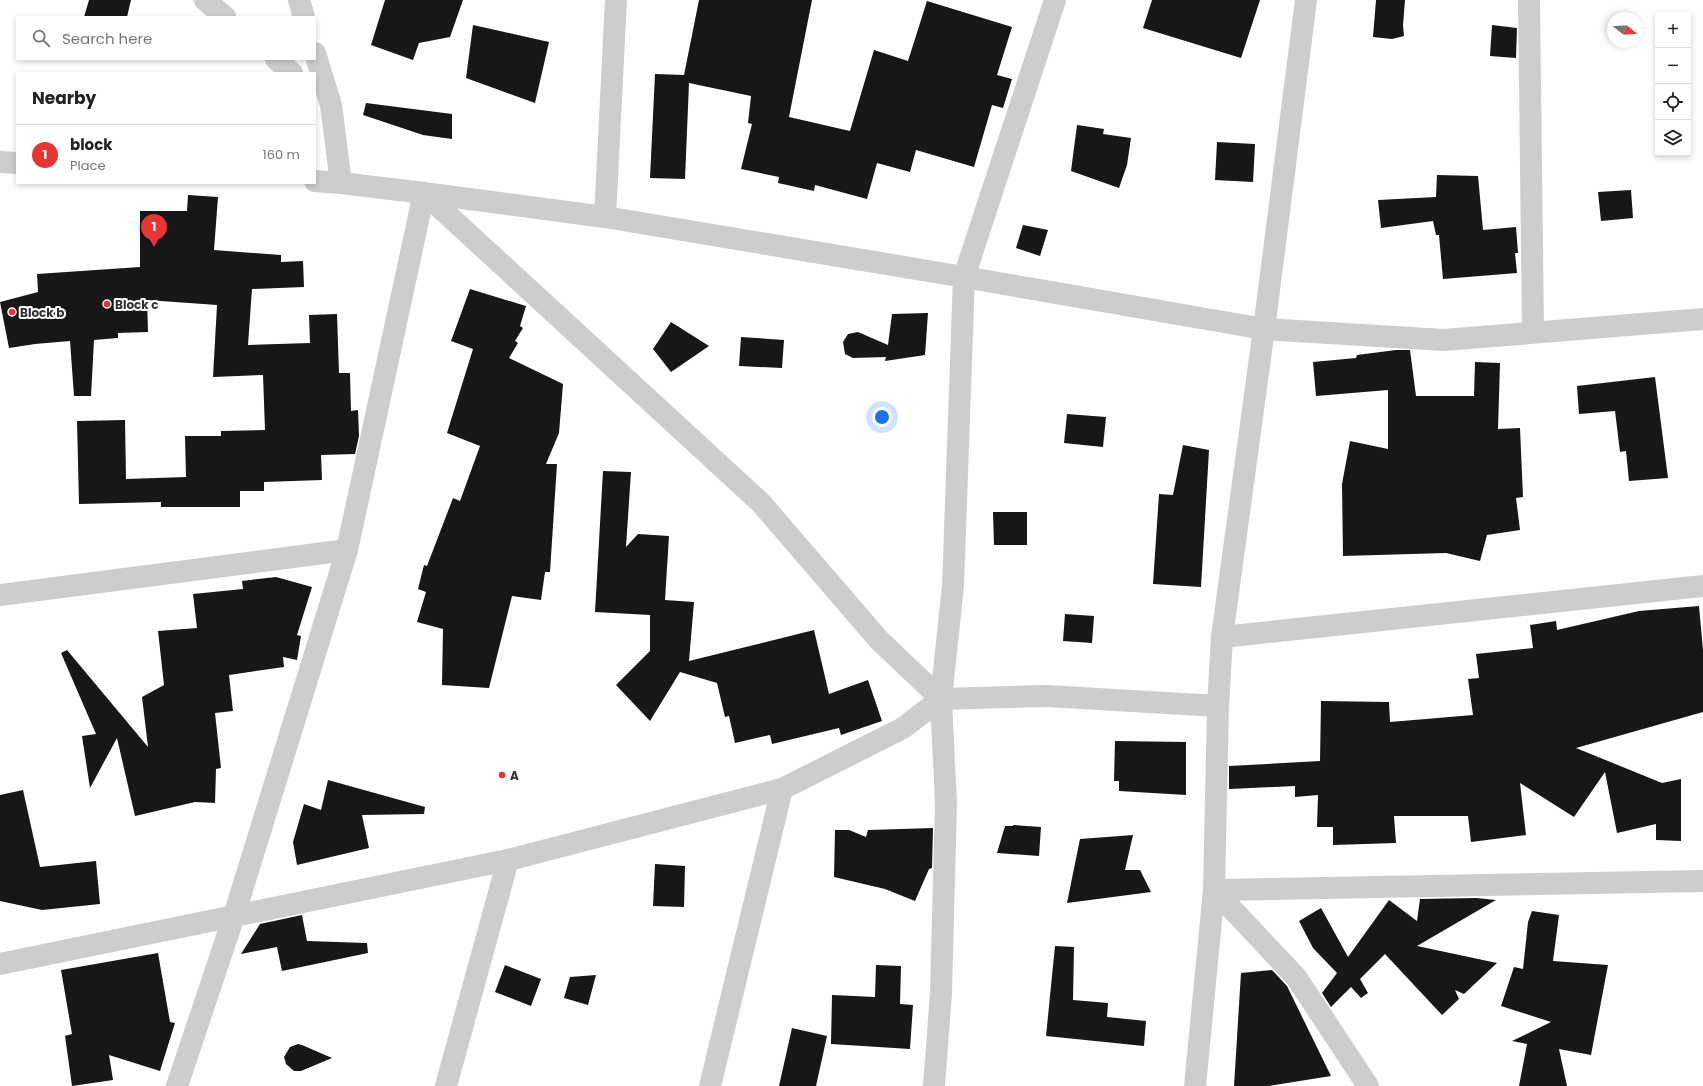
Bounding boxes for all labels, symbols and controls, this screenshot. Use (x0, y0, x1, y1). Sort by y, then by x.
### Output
north arrow (1607, 12, 1643, 48)
map controls (1655, 12, 1691, 156)
button: + (1655, 12, 1691, 48)
search box (16, 16, 316, 60)
icon: search (30, 27, 52, 49)
text: Search here (62, 28, 152, 49)
button: − (1655, 48, 1691, 84)
button: locate (1655, 84, 1691, 120)
text: Nearby (32, 86, 96, 110)
button: layers (1655, 120, 1691, 156)
text: block (70, 134, 113, 155)
text: 1 (43, 145, 47, 164)
text: 160 m (263, 145, 300, 164)
text: Place (70, 156, 105, 175)
pin: 1 (141, 214, 167, 247)
place label: Block c (115, 296, 159, 313)
marker: Block c (102, 299, 112, 309)
place label: Block b (20, 304, 64, 321)
marker: Block b (7, 307, 17, 317)
your location (872, 407, 892, 427)
place label: A (510, 767, 519, 784)
marker: A (497, 770, 507, 780)

